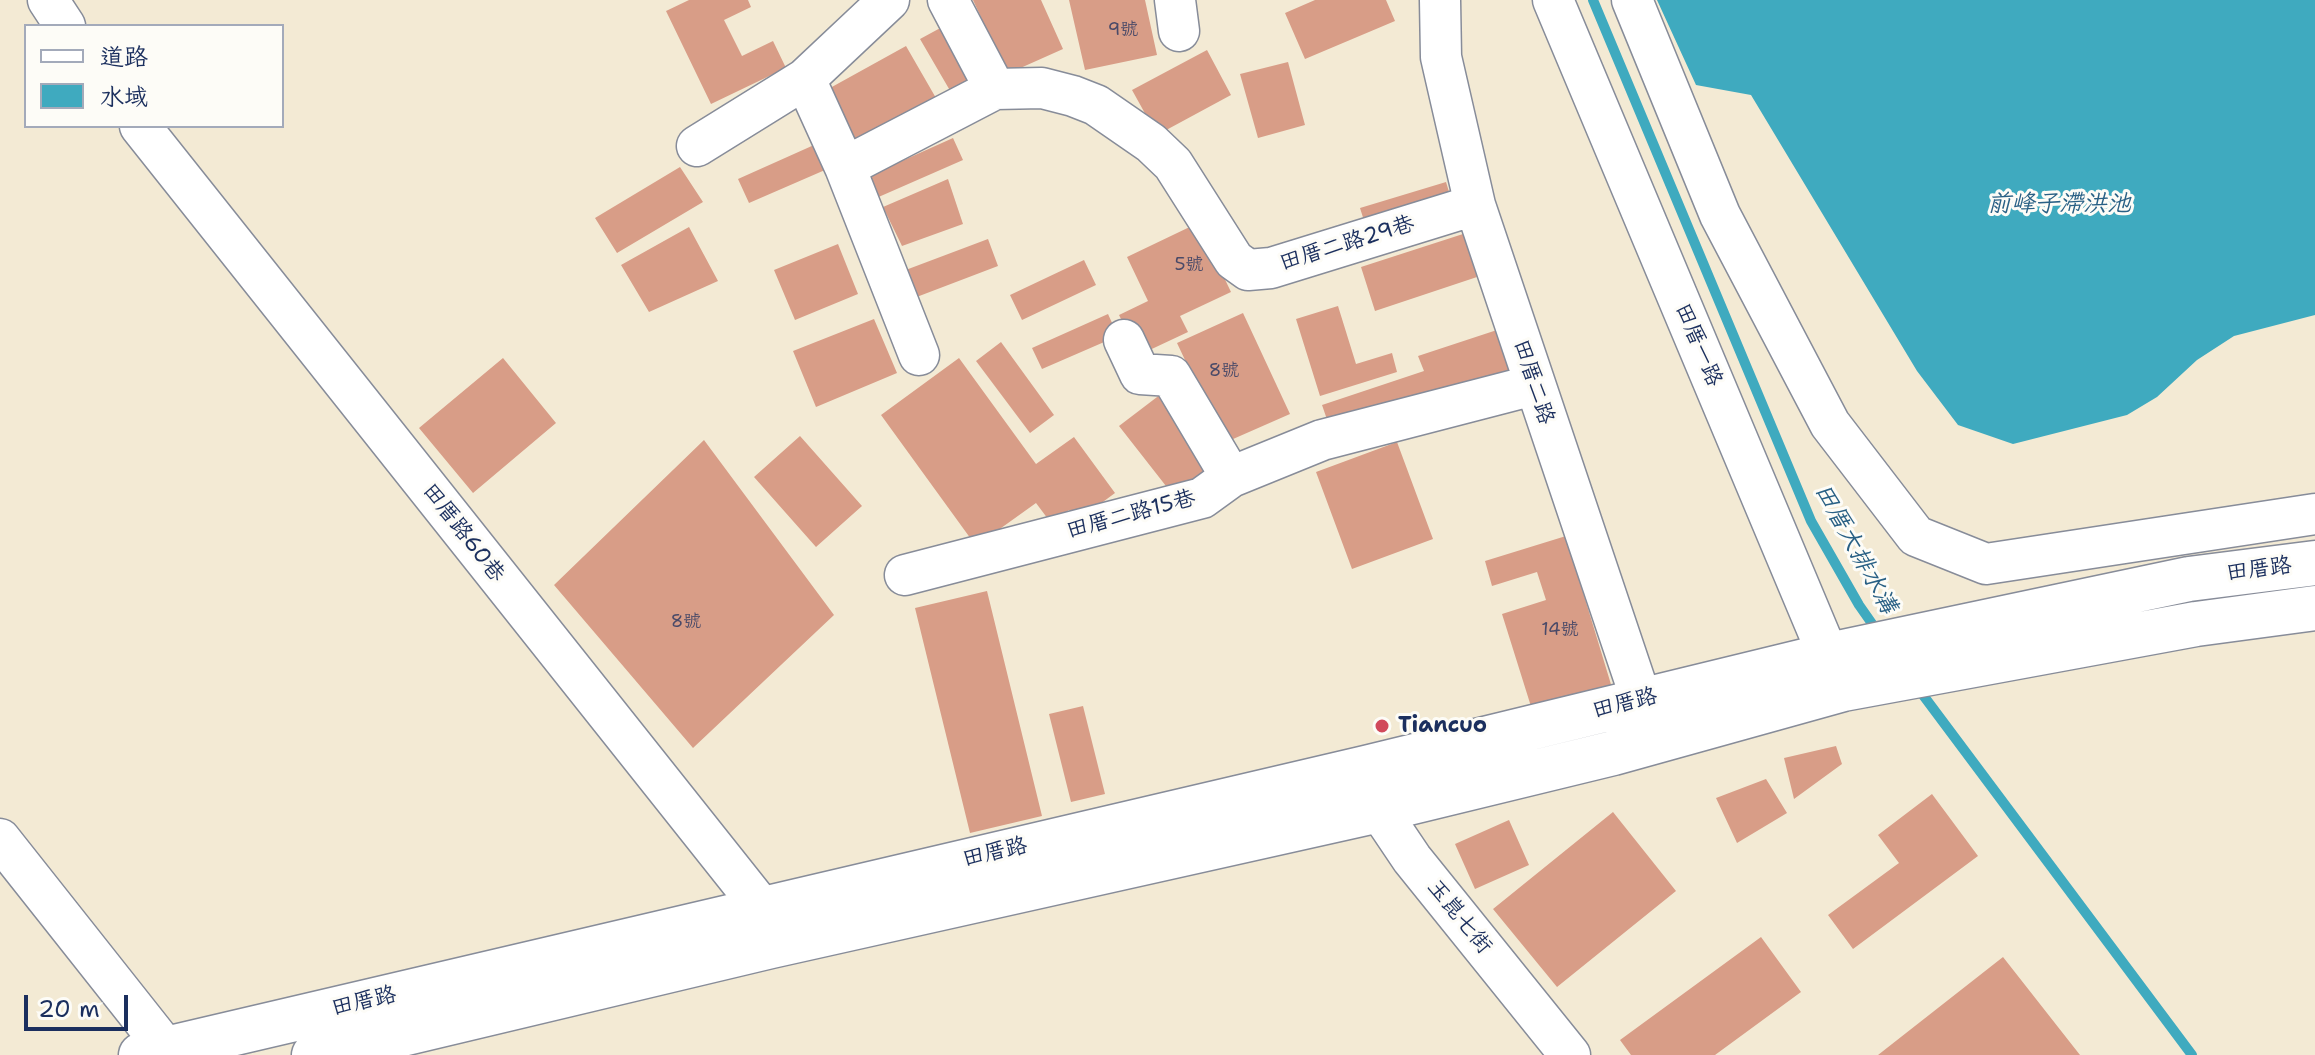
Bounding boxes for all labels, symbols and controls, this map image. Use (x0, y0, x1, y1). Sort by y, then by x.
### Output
house number: 9號 (1108, 19, 1138, 41)
legend (24, 24, 284, 128)
text: 道路 (100, 41, 148, 73)
text: 水域 (100, 81, 148, 113)
water label: 前峰子滯洪池 (1987, 191, 2131, 219)
street label: 田厝二路29巷 (1276, 211, 1418, 277)
house number: 5號 (1174, 254, 1204, 276)
street label: 田厝一路 (1669, 299, 1727, 391)
street label: 田厝二路 (1507, 336, 1559, 428)
house number: 8號 (1209, 360, 1239, 382)
street label: 田厝路60巷 (416, 478, 510, 588)
water label: 田厝大排水溝 (1807, 479, 1903, 619)
street label: 田厝二路15巷 (1064, 485, 1198, 545)
street label: 田厝路 (2225, 553, 2293, 587)
house number: 8號 (671, 611, 701, 633)
house number: 14號 (1541, 619, 1579, 641)
street label: 田厝路 (1590, 683, 1660, 725)
place label: Tiancuo (1398, 713, 1487, 739)
marker: Tiancuo (1373, 717, 1391, 735)
street label: 田厝路 (960, 833, 1030, 873)
street label: 玉崑七街 (1421, 874, 1497, 960)
scale bar (28, 979, 132, 1029)
street label: 田厝路 (329, 982, 399, 1022)
text: 20 m (38, 993, 100, 1025)

